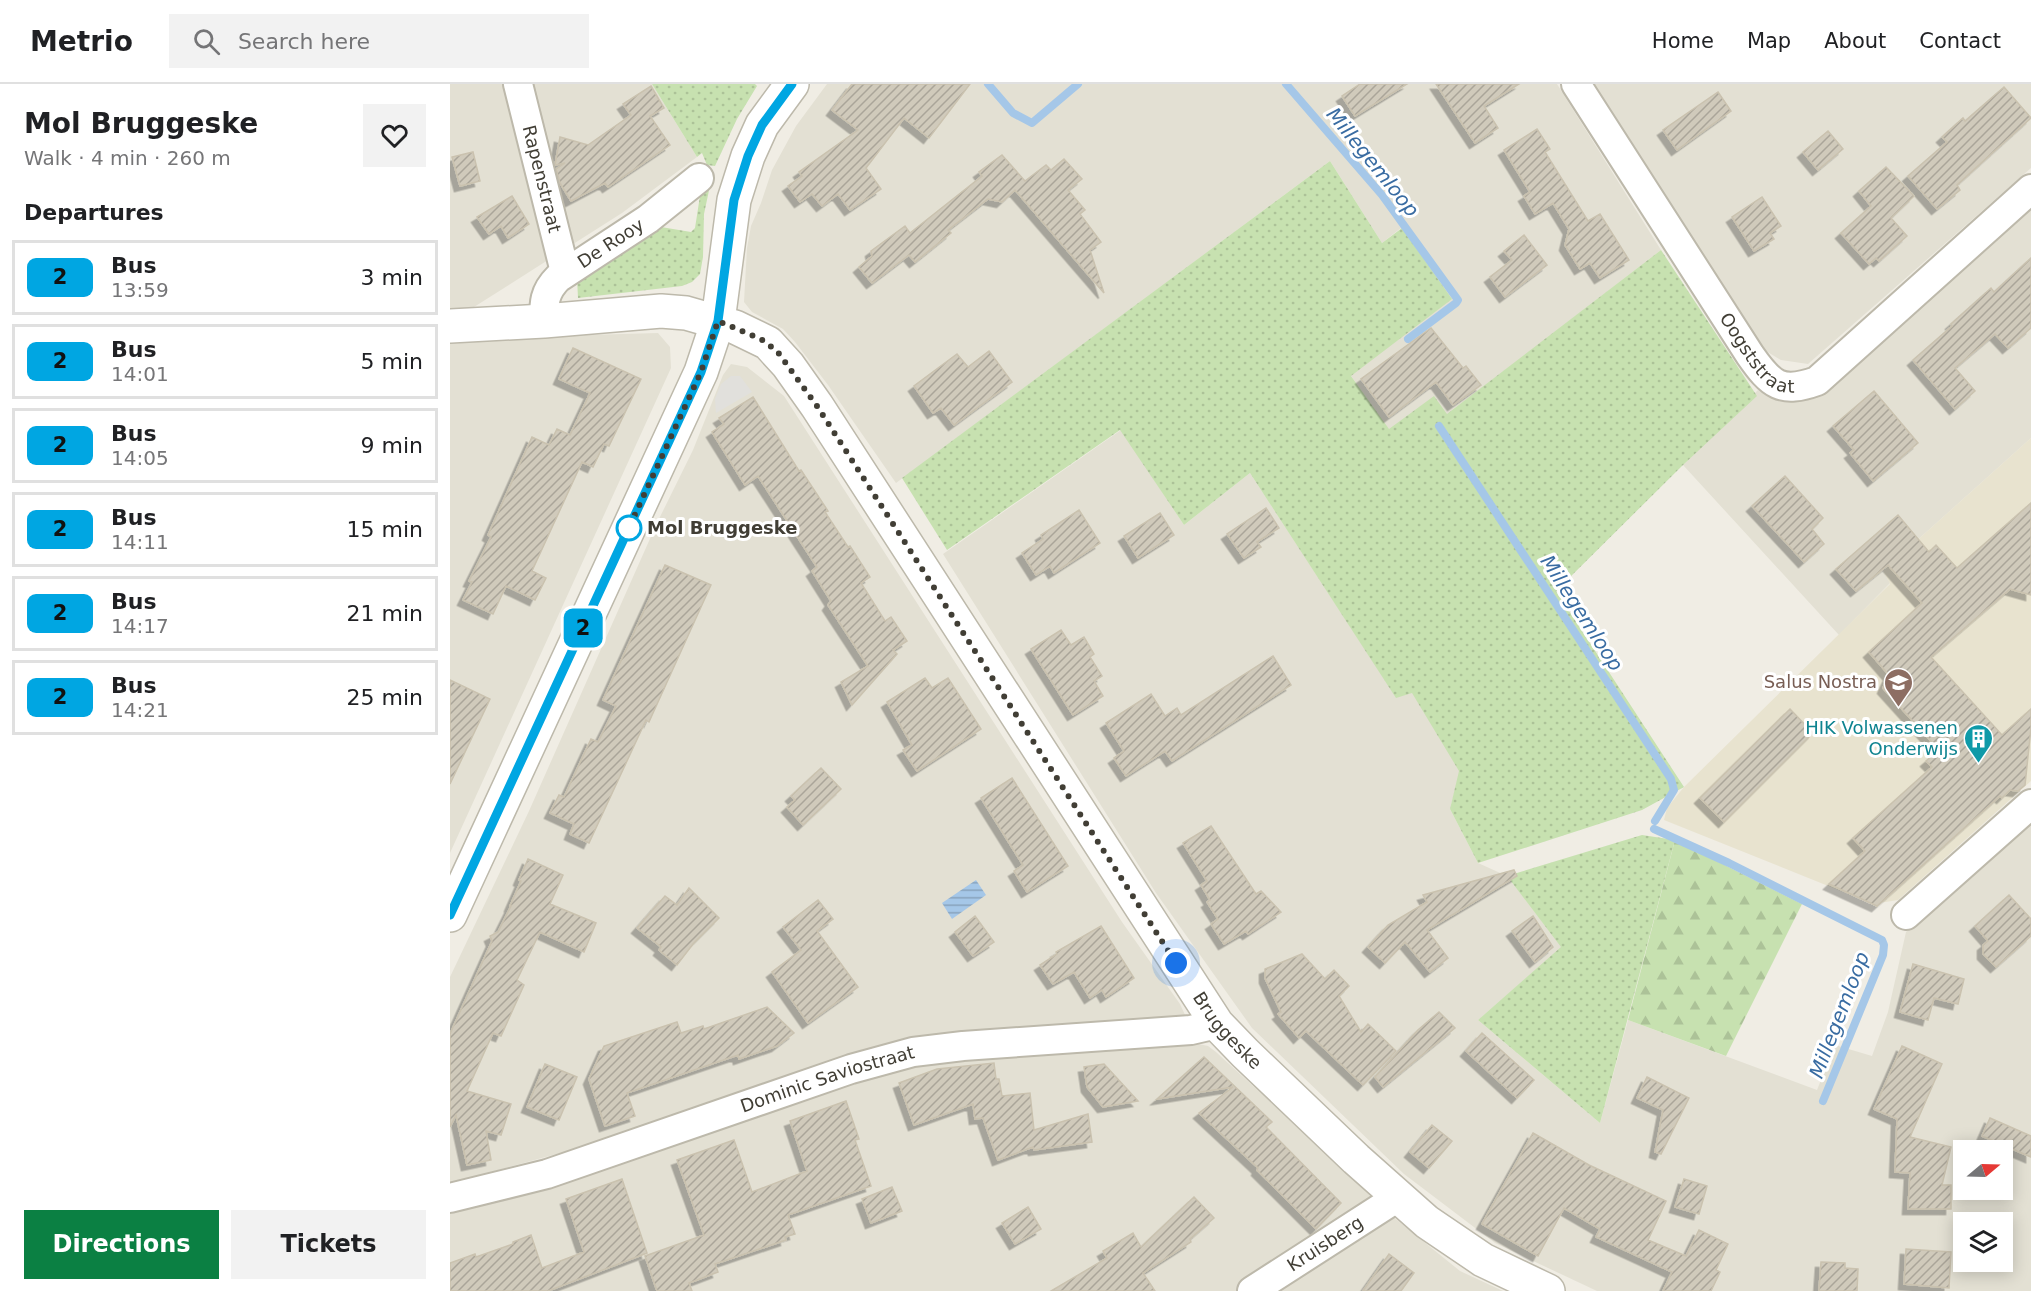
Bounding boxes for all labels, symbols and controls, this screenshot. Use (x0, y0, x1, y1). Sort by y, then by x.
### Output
search box (169, 14, 589, 68)
text: Metrio (30, 25, 133, 58)
icon: search (190, 25, 223, 58)
text: Search here (238, 29, 370, 54)
text: Home (1652, 29, 1714, 53)
text: Map (1747, 29, 1791, 53)
text: About (1824, 29, 1886, 53)
text: Contact (1919, 29, 2001, 53)
water label: Millegemloop (1322, 103, 1424, 221)
button: heart (363, 104, 426, 167)
text: Mol Bruggeske (24, 107, 258, 140)
street label: Rapenstraat (519, 123, 566, 235)
text: Walk · 4 min · 260 m (24, 146, 231, 170)
text: Departures (24, 200, 164, 225)
street label: De Rooy (573, 213, 648, 272)
text: Bus (111, 253, 157, 278)
text: 2 (53, 265, 67, 289)
text: 3 min (361, 265, 423, 290)
text: 13:59 (111, 278, 169, 302)
street label: Oogststraat (1716, 309, 1795, 397)
text: Bus (111, 337, 157, 362)
text: 2 (53, 349, 67, 373)
text: 5 min (361, 349, 423, 374)
text: 14:01 (111, 362, 169, 386)
text: Bus (111, 421, 157, 446)
text: 2 (53, 433, 67, 457)
text: 9 min (361, 433, 423, 458)
text: 14:05 (111, 446, 169, 470)
text: Bus (111, 505, 157, 530)
marker: Mol Bruggeske (616, 515, 642, 541)
text: 2 (53, 517, 67, 541)
text: 15 min (347, 517, 423, 542)
place label: Mol Bruggeske (647, 517, 798, 538)
text: 14:11 (111, 530, 169, 554)
water label: Millegemloop (1536, 551, 1628, 675)
text: Bus (111, 589, 157, 614)
text: 2 (53, 601, 67, 625)
text: 21 min (347, 601, 423, 626)
line badge: 2 (564, 608, 602, 648)
text: 14:17 (111, 614, 169, 638)
text: 2 (576, 616, 590, 640)
school or university icon: Salus Nostra (1882, 666, 1914, 708)
place label: Salus Nostra (1764, 671, 1877, 692)
text: Bus (111, 673, 157, 698)
text: 2 (53, 685, 67, 709)
text: 25 min (347, 685, 423, 710)
text: 14:21 (111, 698, 169, 722)
place label: HIK Volwassenen Onderwijs (1805, 717, 1958, 759)
building icon: HIK Volwassenen Onderwijs (1963, 722, 1995, 764)
your location (1161, 948, 1191, 978)
water label: Millegemloop (1804, 948, 1874, 1082)
street label: Bruggeske (1189, 988, 1266, 1073)
street label: Dominic Saviostraat (737, 1041, 917, 1116)
north arrow (1953, 1140, 2013, 1200)
map controls (1953, 1140, 2013, 1272)
button: Directions (24, 1210, 219, 1279)
button: Tickets (231, 1210, 426, 1279)
street label: Kruisberg (1283, 1211, 1367, 1276)
button: layers (1953, 1212, 2013, 1272)

